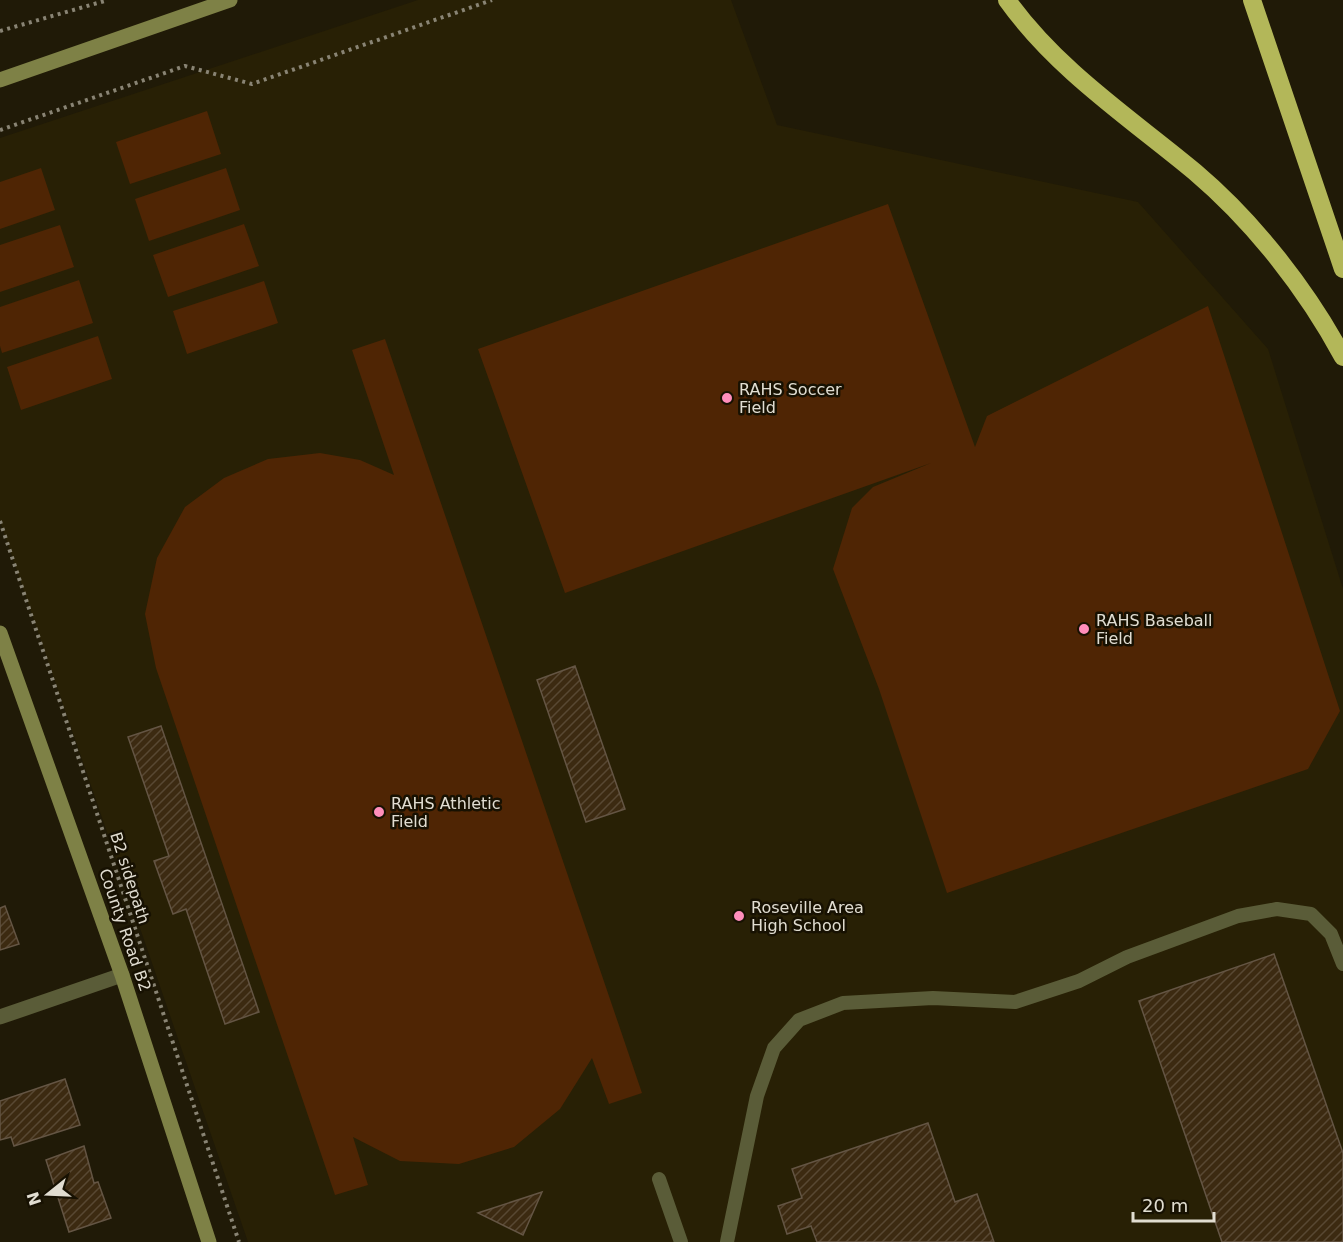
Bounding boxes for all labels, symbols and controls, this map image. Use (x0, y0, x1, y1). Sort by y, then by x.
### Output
place label: RAHS Soccer Field (739, 380, 842, 417)
marker: RAHS Soccer Field (720, 391, 734, 405)
place label: RAHS Baseball Field (1096, 611, 1213, 648)
marker: RAHS Baseball Field (1077, 622, 1091, 636)
place label: RAHS Athletic Field (391, 794, 501, 831)
marker: RAHS Athletic Field (372, 805, 386, 819)
street label: B2 sidepath (106, 830, 154, 926)
street label: County Road B2 (95, 866, 155, 994)
place label: Roseville Area High School (751, 898, 864, 935)
marker: Roseville Area High School (732, 909, 746, 923)
north arrow (18, 1164, 78, 1224)
scale bar (1133, 1185, 1214, 1223)
text: N (23, 1189, 45, 1208)
text: 20 m (1142, 1195, 1188, 1216)

